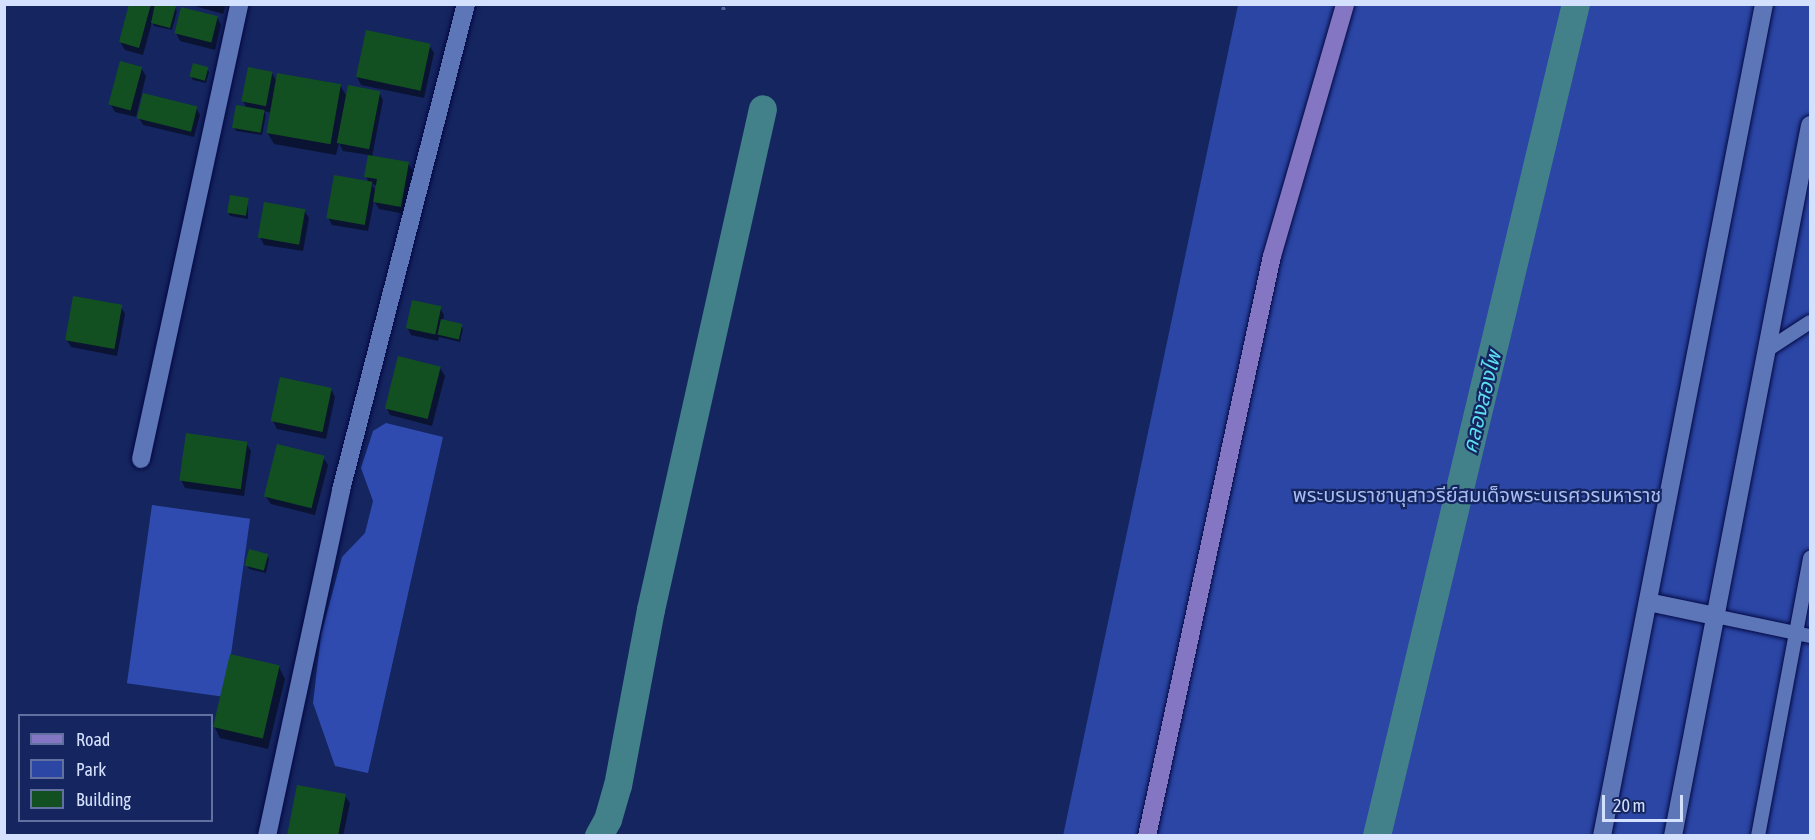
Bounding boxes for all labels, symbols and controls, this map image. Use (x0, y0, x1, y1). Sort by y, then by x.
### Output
water label: คลองสองไพ (1456, 348, 1506, 456)
park label: พระบรมราชานุสาวรีย์สมเด็จพระนเรศวรมหาราช (1293, 482, 1661, 506)
legend (18, 714, 213, 822)
text: Road (76, 729, 110, 750)
text: Park (76, 759, 106, 780)
scale bar (1605, 783, 1686, 821)
text: Building (76, 789, 131, 810)
text: 20 m (1613, 795, 1645, 816)

